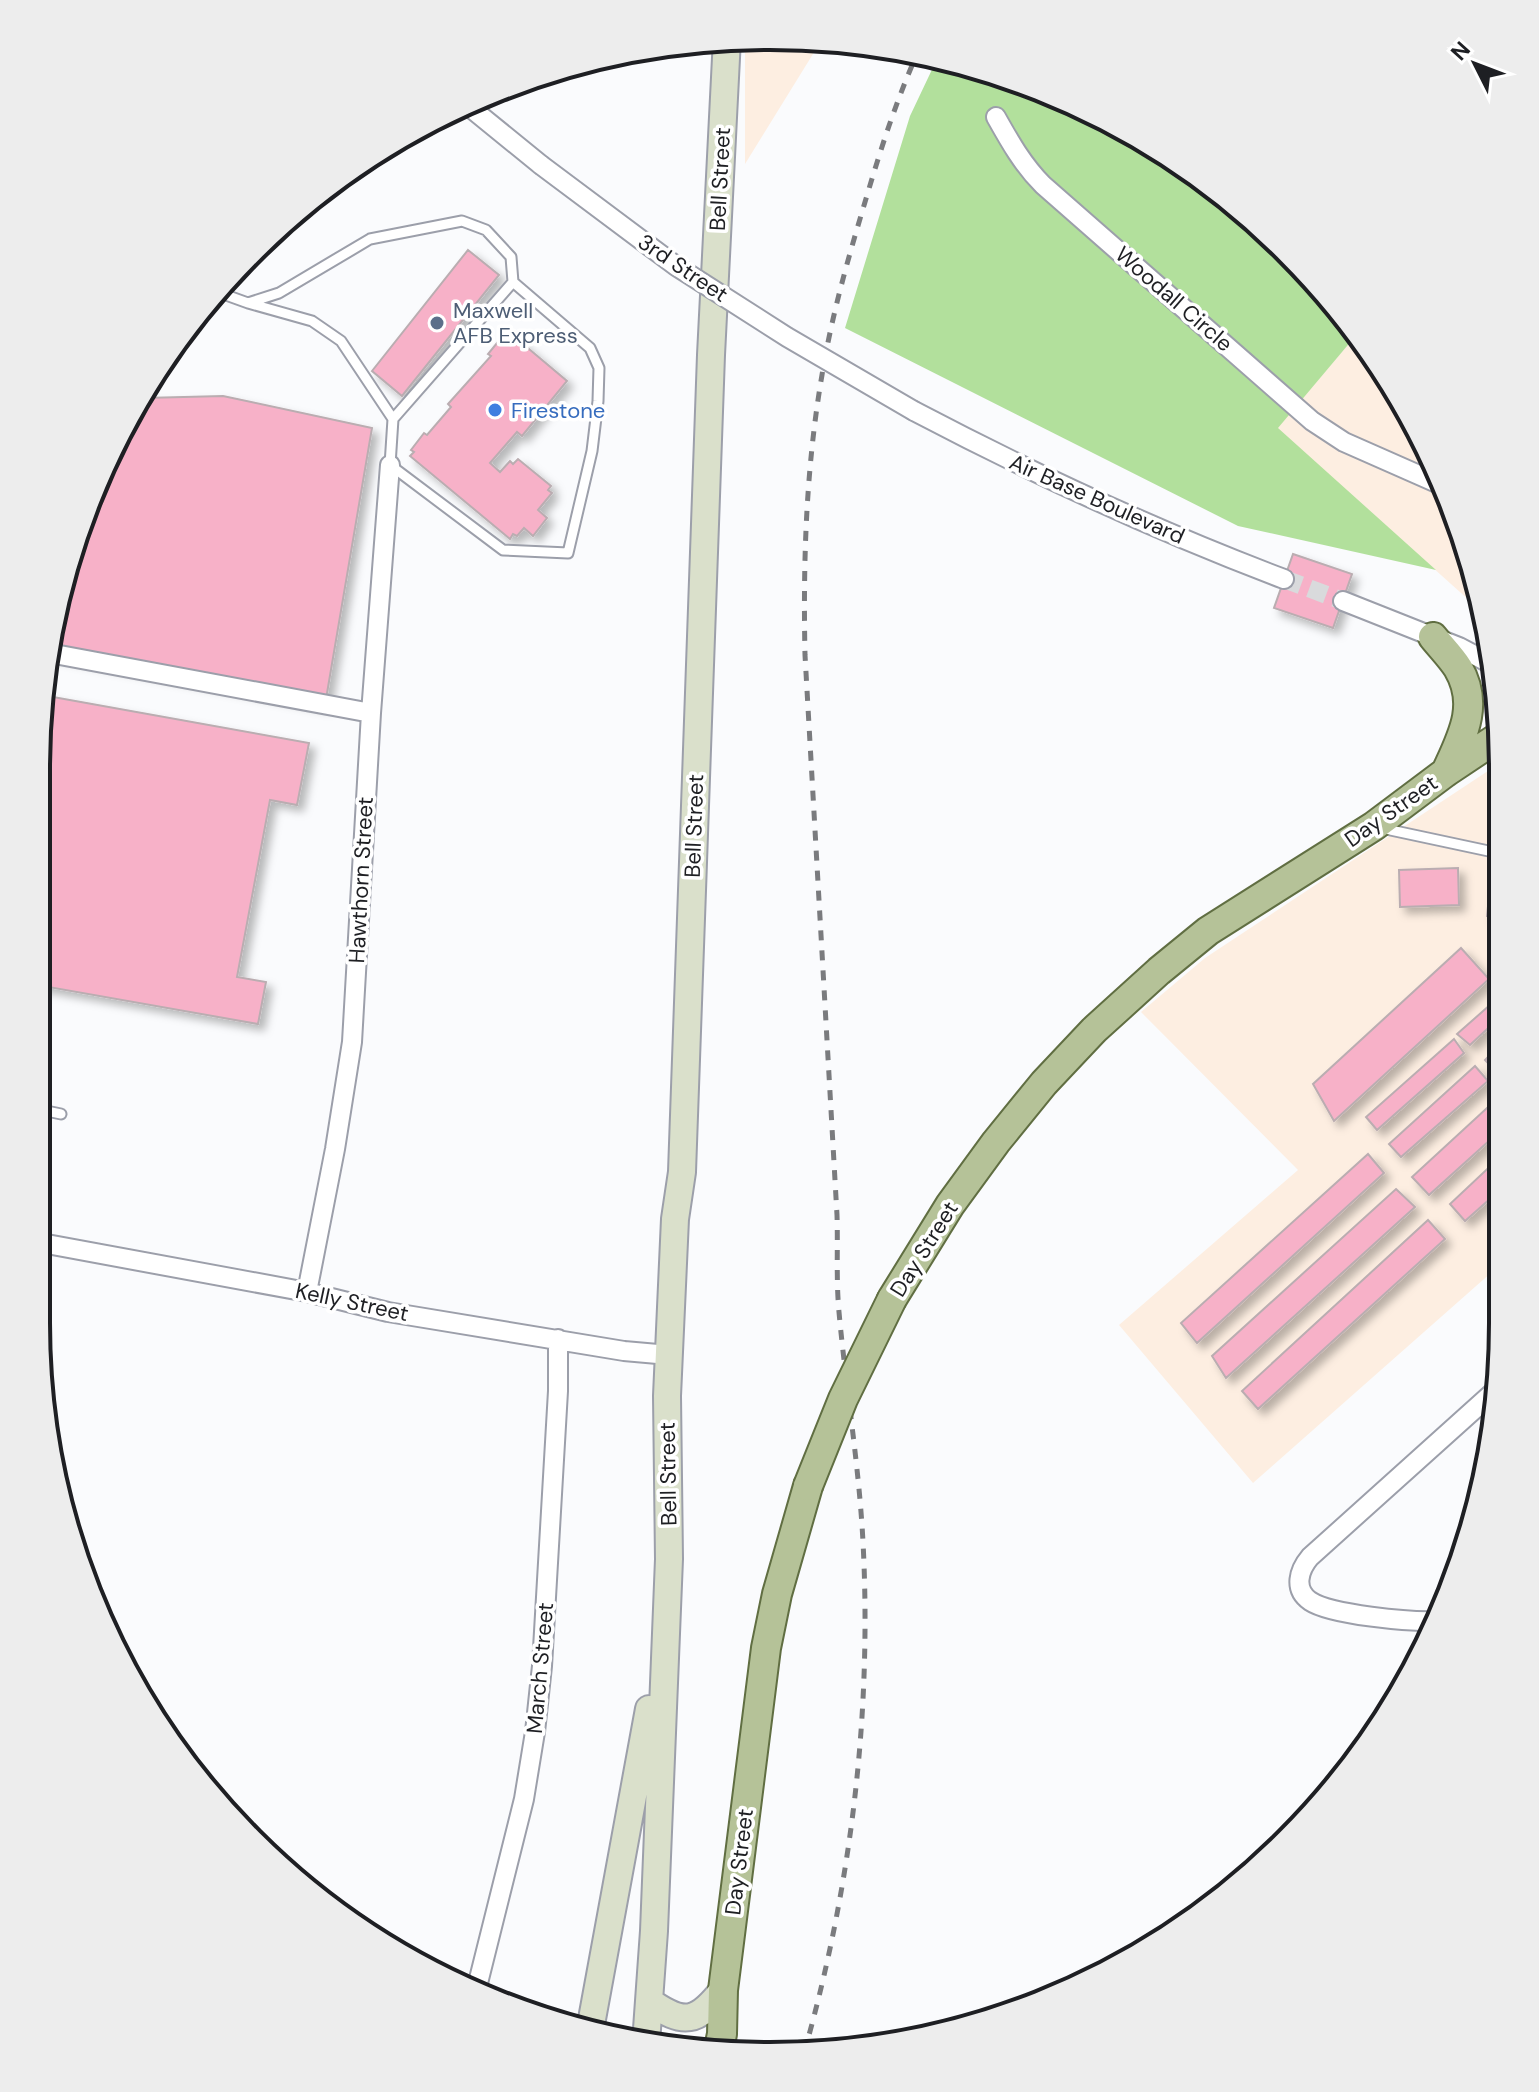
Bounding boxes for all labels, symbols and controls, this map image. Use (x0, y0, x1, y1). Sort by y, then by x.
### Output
north arrow (1435, 24, 1515, 104)
text: N (1444, 35, 1477, 67)
street label: Bell Street (703, 126, 737, 232)
street label: 3rd Street (632, 227, 734, 309)
street label: Woodall Circle (1109, 240, 1239, 358)
place label: Maxwell AFB Express (453, 296, 578, 350)
marker: Maxwell AFB Express (428, 314, 446, 332)
place label: Firestone (511, 396, 605, 425)
marker: Firestone (486, 401, 504, 419)
street label: Air Base Boulevard (1005, 447, 1189, 551)
street label: Day Street (1339, 768, 1443, 854)
street label: Bell Street (678, 774, 710, 878)
street label: Hawthorn Street (342, 796, 380, 964)
street label: Day Street (883, 1196, 965, 1302)
street label: Kelly Street (293, 1276, 411, 1328)
street label: Bell Street (653, 1422, 683, 1526)
street label: March Street (520, 1601, 560, 1735)
street label: Day Street (718, 1807, 760, 1917)

